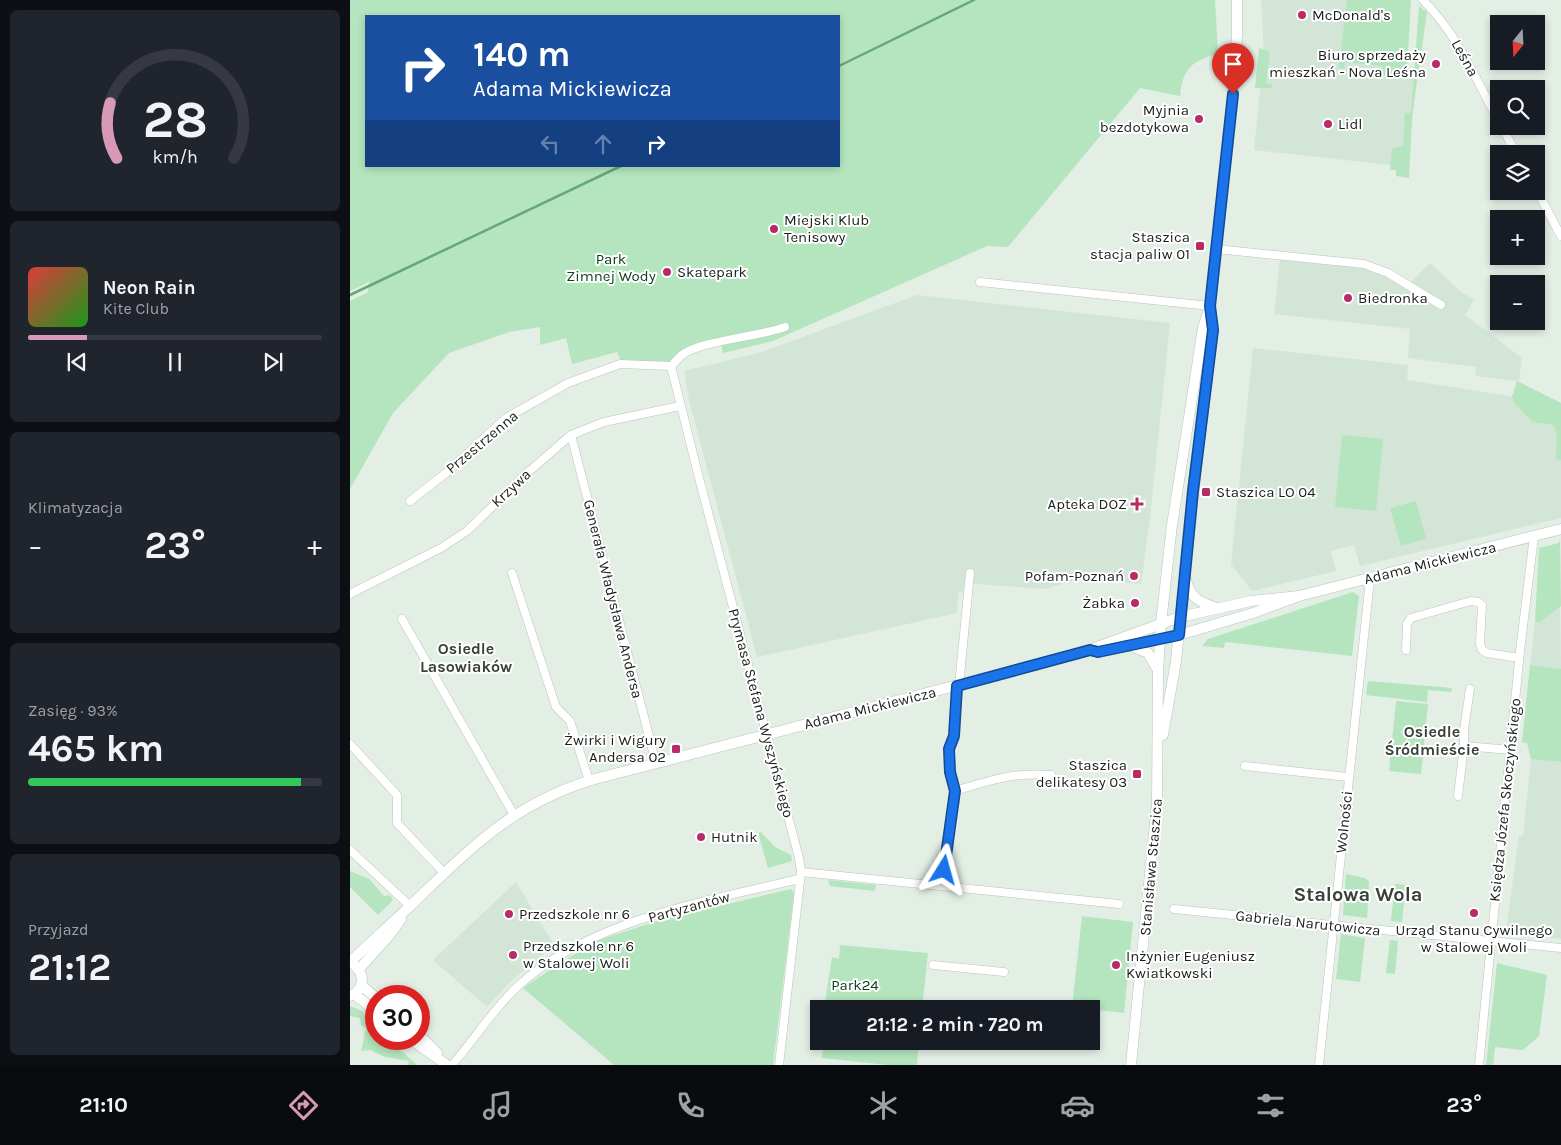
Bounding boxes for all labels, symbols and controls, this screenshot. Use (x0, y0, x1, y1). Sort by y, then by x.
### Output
place label: McDonald's (1312, 6, 1391, 24)
marker: McDonald's (1296, 9, 1308, 21)
north arrow (1490, 15, 1545, 70)
map controls (1490, 15, 1545, 330)
text: 140 m (473, 34, 571, 75)
icon: right (390, 35, 455, 100)
street label: Leśna (1447, 36, 1483, 80)
pin (1212, 43, 1254, 94)
place label: Biuro sprzedaży mieszkań - Nova Leśna (1269, 46, 1426, 81)
icon: arrive (1219, 50, 1247, 78)
marker: Biuro sprzedaży mieszkań - Nova Leśna (1430, 58, 1442, 70)
text: Adama Mickiewicza (473, 76, 672, 102)
button: search (1490, 80, 1545, 135)
text: 28 (142, 89, 208, 150)
place label: Myjnia bezdotykowa (1100, 101, 1189, 136)
marker: Myjnia bezdotykowa (1193, 113, 1205, 125)
place label: Lidl (1338, 115, 1363, 133)
marker: Lidl (1322, 118, 1334, 130)
icon: left (536, 130, 564, 158)
icon: ahead (589, 130, 617, 158)
icon: right (642, 130, 670, 158)
button: layers (1490, 145, 1545, 200)
text: km/h (152, 147, 198, 168)
button: + (1490, 210, 1545, 265)
place label: Miejski Klub Tenisowy (784, 211, 869, 246)
marker: Miejski Klub Tenisowy (768, 223, 780, 235)
place label: Staszica stacja paliw 01 (1090, 228, 1190, 263)
marker: Staszica stacja paliw 01 (1194, 240, 1206, 252)
park label: Park Zimnej Wody (566, 250, 656, 285)
place label: Skatepark (677, 263, 747, 281)
marker: Skatepark (661, 266, 673, 278)
button: − (1490, 275, 1545, 330)
text: Neon Rain (103, 277, 196, 299)
place label: Biedronka (1358, 289, 1428, 307)
marker: Biedronka (1342, 292, 1354, 304)
text: Kite Club (103, 299, 169, 318)
icon: previous (63, 348, 91, 376)
icon: pause (161, 348, 189, 376)
icon: next (259, 348, 287, 376)
street label: Przestrzenna (442, 407, 522, 477)
street label: Krzywa (487, 465, 535, 511)
place label: Staszica LO 04 (1216, 483, 1316, 501)
marker: Staszica LO 04 (1200, 486, 1212, 498)
place label: Apteka DOZ (1048, 495, 1127, 513)
text: Klimatyzacja (28, 498, 123, 517)
street label: Generała Władysława Andersa (580, 498, 646, 700)
marker: Apteka DOZ (1131, 498, 1143, 510)
text: 23° (144, 523, 206, 568)
text: − (28, 529, 43, 562)
text: + (307, 529, 322, 562)
street label: Adama Mickiewicza (1362, 538, 1498, 588)
place label: Pofam-Poznań (1025, 567, 1124, 585)
marker: Pofam-Poznań (1128, 570, 1140, 582)
place label: Żabka (1082, 594, 1125, 612)
marker: Żabka (1129, 597, 1141, 609)
street label: Prymasa Stefana Wyszyńskiego (724, 606, 798, 820)
district label: Osiedle Lasowiaków (420, 639, 512, 676)
street label: Adama Mickiewicza (802, 683, 938, 733)
street label: Księdza Józefa Skoczyńskiego (1485, 697, 1525, 903)
text: Zasięg · 93% (28, 701, 118, 720)
district label: Osiedle Śródmieście (1385, 722, 1479, 759)
text: 465 km (28, 726, 164, 771)
place label: Żwirki i Wigury Andersa 02 (564, 731, 666, 766)
marker: Żwirki i Wigury Andersa 02 (670, 743, 682, 755)
place label: Staszica delikatesy 03 (1036, 756, 1127, 791)
marker: Staszica delikatesy 03 (1131, 768, 1143, 780)
street label: Wolności (1332, 790, 1356, 854)
street label: Stanisława Staszica (1136, 798, 1166, 936)
place label: Hutnik (711, 828, 758, 846)
marker: Hutnik (695, 831, 707, 843)
position arrow (917, 843, 969, 895)
district label: Stalowa Wola (1294, 883, 1422, 906)
street label: Partyzantów (646, 887, 732, 927)
place label: Przedszkole nr 6 (519, 905, 630, 923)
street label: Gabriela Narutowicza (1235, 906, 1381, 940)
marker: Urząd Stanu Cywilnego w Stalowej Woli (1468, 907, 1480, 919)
marker: Przedszkole nr 6 (503, 908, 515, 920)
text: Przyjazd (28, 920, 89, 939)
place label: Urząd Stanu Cywilnego w Stalowej Woli (1396, 921, 1552, 956)
place label: Przedszkole nr 6 w Stalowej Woli (523, 937, 634, 972)
text: 21:12 (28, 945, 111, 990)
place label: Inżynier Eugeniusz Kwiatkowski (1126, 947, 1255, 982)
marker: Przedszkole nr 6 w Stalowej Woli (507, 949, 519, 961)
marker: Inżynier Eugeniusz Kwiatkowski (1110, 959, 1122, 971)
park label: Park24 (831, 976, 879, 994)
speed limit sign: 30 (365, 985, 430, 1050)
text: 21:12 · 2 min · 720 m (866, 1014, 1044, 1036)
icon: directions (286, 1088, 321, 1123)
icon: music (480, 1088, 515, 1123)
icon: phone (673, 1088, 708, 1123)
icon: climate (866, 1088, 901, 1123)
icon: car (1060, 1088, 1095, 1123)
icon: filters (1253, 1088, 1288, 1123)
text: 21:10 (79, 1092, 128, 1118)
text: 23° (1446, 1092, 1482, 1118)

